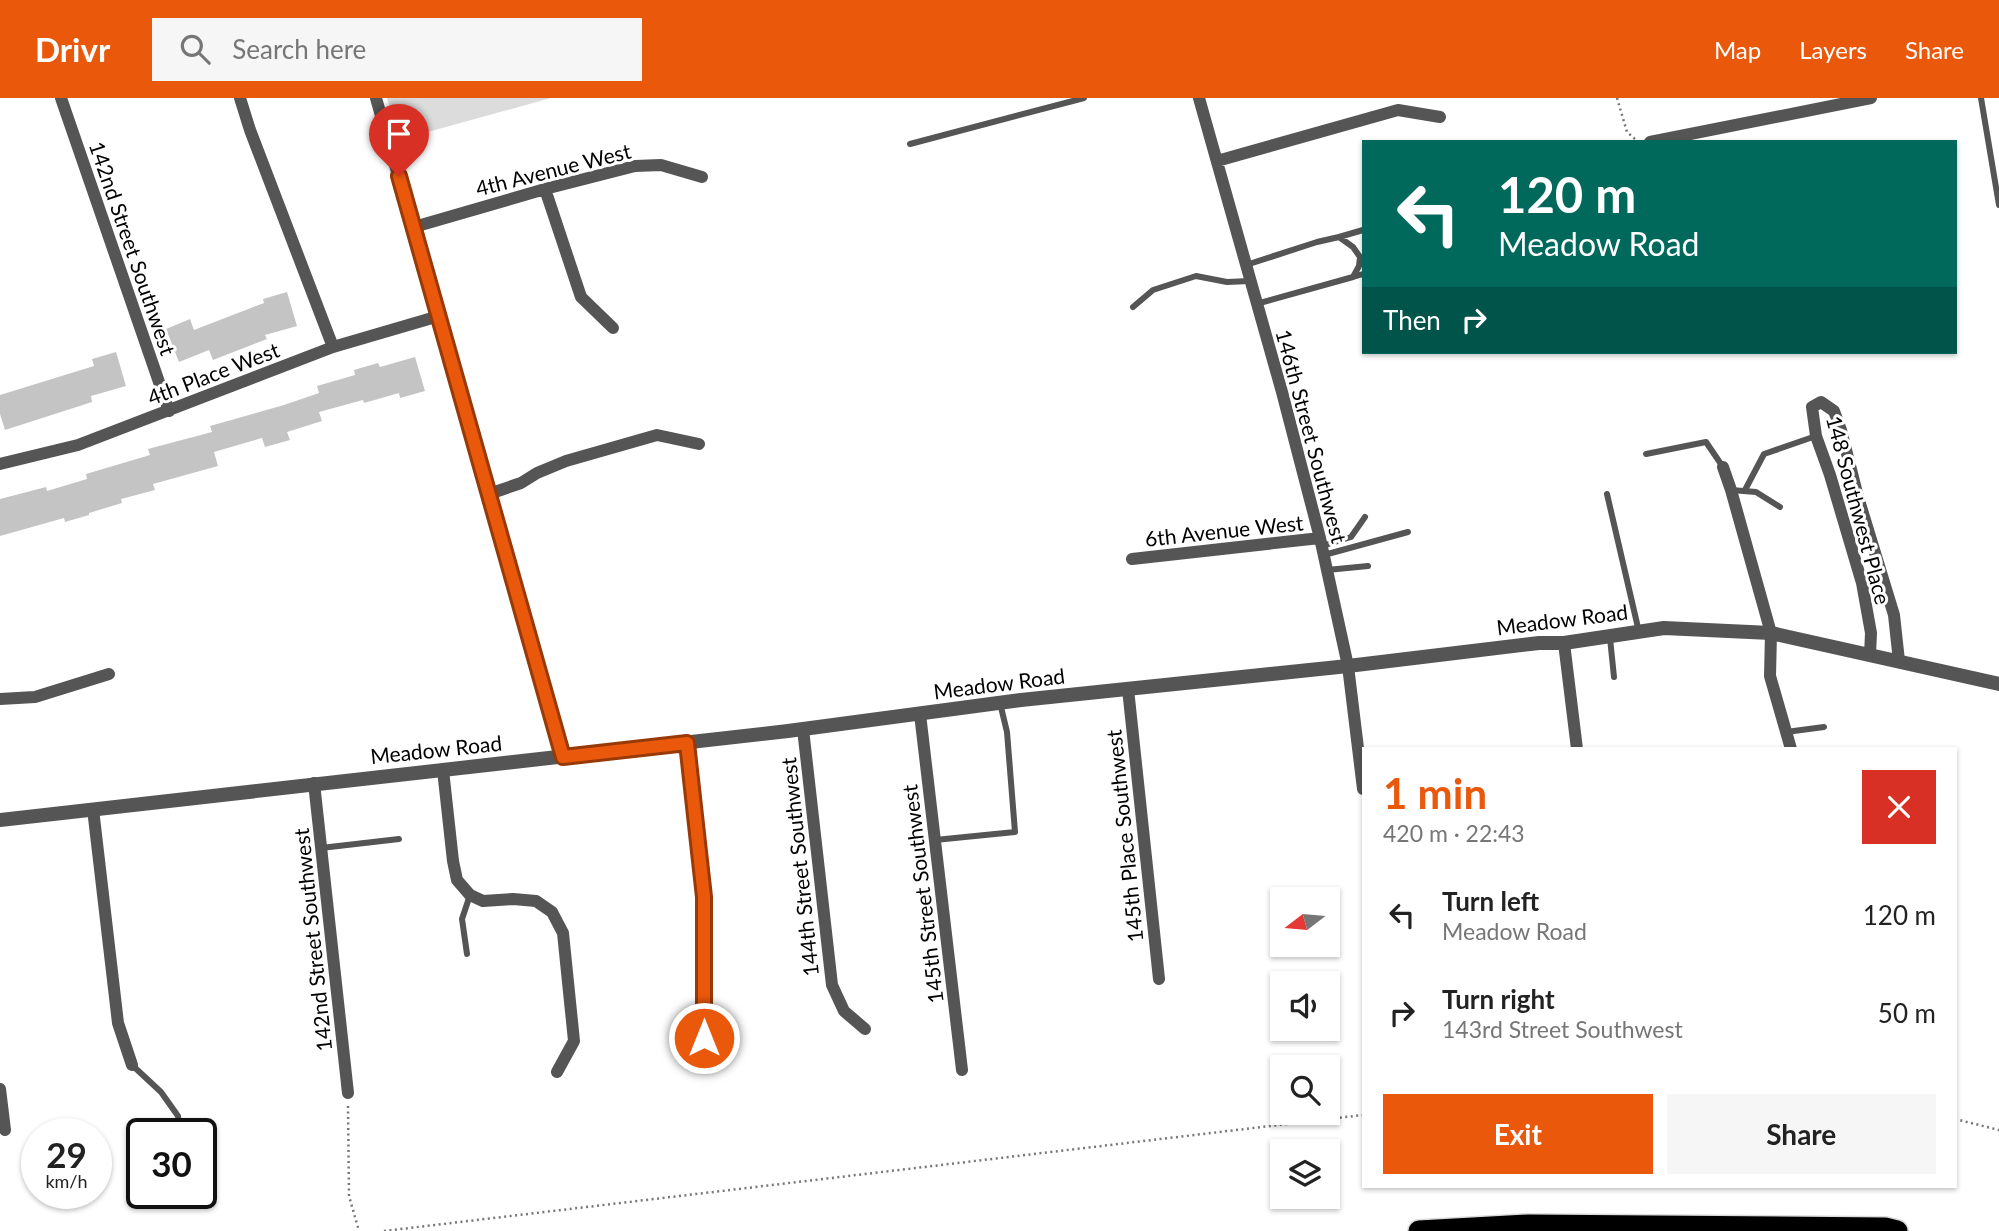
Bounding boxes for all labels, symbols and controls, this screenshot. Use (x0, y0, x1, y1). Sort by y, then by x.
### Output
search box (152, 18, 642, 81)
text: Drivr (35, 29, 110, 69)
icon: search (176, 30, 214, 68)
text: Search here (232, 33, 366, 65)
text: Map (1714, 35, 1761, 64)
text: Layers (1799, 35, 1867, 64)
text: Share (1905, 35, 1964, 64)
pin (369, 104, 429, 176)
icon: arrive (380, 115, 418, 153)
street label: 142nd Street Southwest (85, 138, 181, 359)
street label: 4th Avenue West (473, 138, 634, 200)
text: 120 m (1498, 165, 1636, 223)
icon: left (1383, 168, 1474, 259)
text: Meadow Road (1498, 224, 1700, 263)
icon: right (1455, 301, 1493, 339)
text: Then (1383, 304, 1441, 336)
street label: 146th Street Southwest (1271, 326, 1353, 546)
street label: 4th Place West (144, 336, 283, 410)
street label: 148 Southwest Place (1822, 413, 1896, 607)
street label: 6th Avenue West (1144, 509, 1305, 551)
street label: Meadow Road (1495, 599, 1629, 639)
street label: Meadow Road (932, 663, 1066, 703)
street label: 145th Place Southwest (1100, 728, 1148, 944)
street label: Meadow Road (369, 730, 503, 768)
street label: 144th Street Southwest (775, 756, 823, 978)
text: 1 min (1383, 768, 1487, 818)
button: close (1862, 770, 1936, 844)
street label: 145th Street Southwest (896, 783, 948, 1005)
text: 420 m · 22:43 (1383, 819, 1525, 847)
street label: 142nd Street Southwest (288, 827, 336, 1053)
text: Turn left (1442, 885, 1539, 917)
north arrow (1270, 887, 1340, 957)
map controls (1270, 887, 1340, 1209)
icon: left (1383, 896, 1421, 934)
text: 120 m (1863, 899, 1936, 931)
text: Meadow Road (1442, 917, 1587, 945)
button: sound (1270, 971, 1340, 1041)
text: Turn right (1442, 983, 1555, 1015)
icon: right (1383, 994, 1421, 1032)
text: 50 m (1878, 997, 1936, 1029)
position arrow (667, 1001, 741, 1075)
text: 143rd Street Southwest (1442, 1015, 1683, 1043)
button: search (1270, 1055, 1340, 1125)
button: Exit (1383, 1094, 1653, 1174)
button: Share (1667, 1094, 1936, 1174)
speed limit sign: 30 (126, 1118, 217, 1209)
text: 29 (46, 1133, 87, 1175)
button: layers (1270, 1139, 1340, 1209)
text: km/h (45, 1170, 88, 1192)

